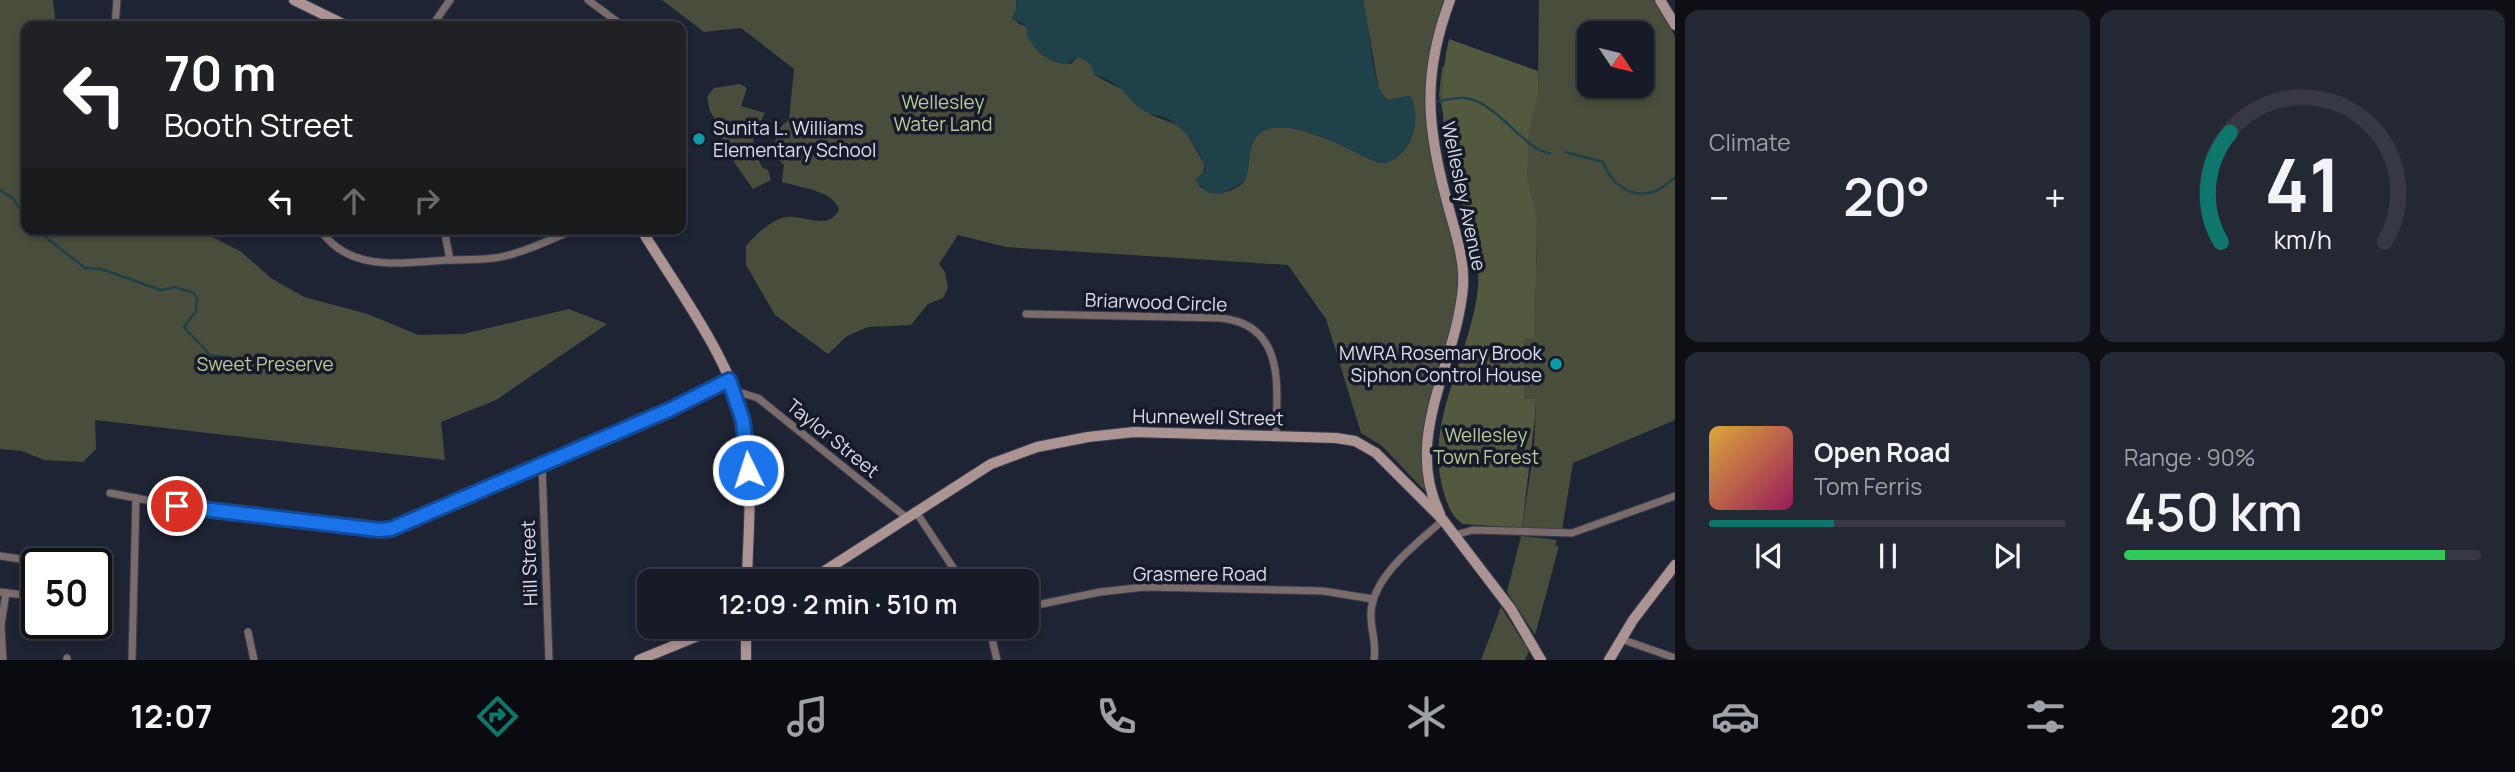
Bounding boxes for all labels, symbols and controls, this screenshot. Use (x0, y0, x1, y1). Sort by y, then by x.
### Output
north arrow (1577, 21, 1654, 98)
map controls (1577, 21, 1654, 98)
text: 70 m (164, 39, 276, 106)
icon: left (49, 49, 140, 140)
park label: Wellesley Water Land (893, 89, 993, 137)
text: Booth Street (164, 103, 354, 147)
place label: Sunita L. Williams Elementary School (713, 115, 876, 163)
street label: Wellesley Avenue (1435, 119, 1493, 273)
text: Climate (1709, 126, 1791, 158)
marker: Sunita L. Williams Elementary School (691, 131, 707, 147)
text: 41 (2264, 134, 2341, 234)
text: 20° (1843, 161, 1930, 232)
text: − (1709, 171, 1730, 223)
text: + (2044, 171, 2066, 223)
icon: left (262, 182, 300, 220)
icon: ahead (335, 182, 373, 220)
icon: right (408, 182, 446, 220)
text: km/h (2273, 222, 2332, 257)
street label: Briarwood Circle (1084, 287, 1228, 317)
place label: MWRA Rosemary Brook Siphon Control House (1339, 340, 1543, 388)
park label: Sweet Preserve (196, 351, 334, 377)
marker: MWRA Rosemary Brook Siphon Control House (1548, 356, 1564, 372)
street label: Taylor Street (781, 393, 885, 483)
street label: Hunnewell Street (1132, 403, 1284, 431)
park label: Wellesley Town Forest (1433, 422, 1539, 470)
position arrow (711, 433, 785, 507)
text: Open Road (1814, 434, 1950, 470)
text: Range · 90% (2124, 441, 2255, 473)
text: Tom Ferris (1814, 470, 1922, 502)
pin (147, 476, 207, 536)
text: 450 km (2124, 476, 2303, 547)
icon: arrive (158, 487, 196, 525)
street label: Hill Street (515, 520, 543, 606)
icon: previous (1750, 537, 1788, 575)
icon: pause (1869, 537, 1907, 575)
icon: next (1988, 537, 2026, 575)
speed limit sign: 50 (21, 548, 112, 639)
street label: Grasmere Road (1133, 561, 1267, 587)
text: 12:09 · 2 min · 510 m (719, 586, 957, 622)
icon: directions (473, 692, 522, 741)
icon: music (783, 692, 832, 741)
icon: phone (1092, 692, 1141, 741)
icon: climate (1402, 692, 1451, 741)
icon: car (1711, 692, 1760, 741)
icon: filters (2021, 692, 2070, 741)
text: 12:07 (130, 694, 212, 738)
text: 20° (2330, 694, 2385, 738)

